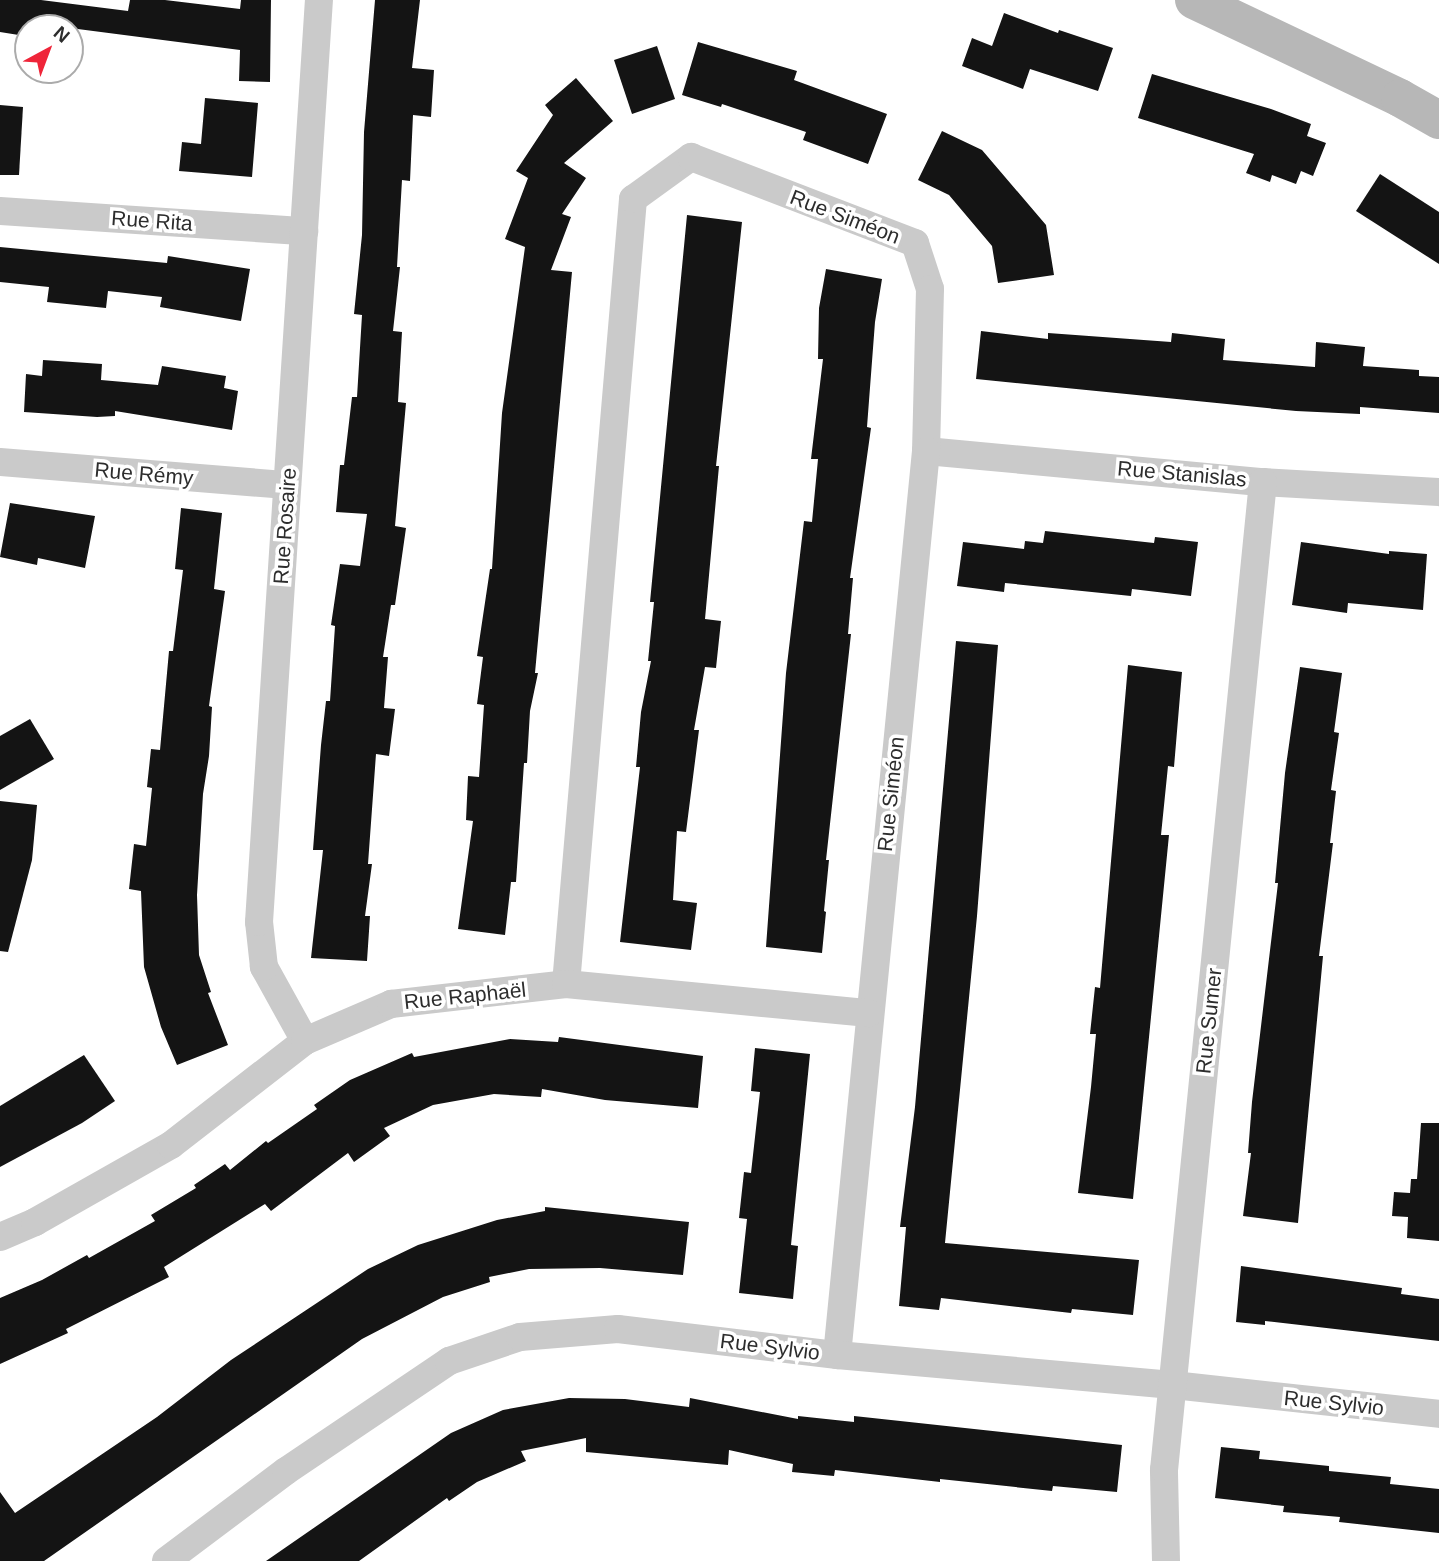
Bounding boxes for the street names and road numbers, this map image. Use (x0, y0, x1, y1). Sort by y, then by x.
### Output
street label: Rue Siméon (787, 185, 903, 249)
street label: Rue Rita (110, 206, 194, 236)
street label: Rue Stanislas (1116, 456, 1248, 492)
street label: Rue Rémy (93, 457, 195, 491)
street label: Rue Rosaire (268, 467, 302, 585)
street label: Rue Siméon (872, 735, 910, 853)
street label: Rue Sumer (1191, 967, 1227, 1075)
street label: Rue Raphaël (403, 977, 527, 1015)
street label: Rue Sylvio (719, 1328, 821, 1366)
street label: Rue Sylvio (1283, 1385, 1385, 1421)

